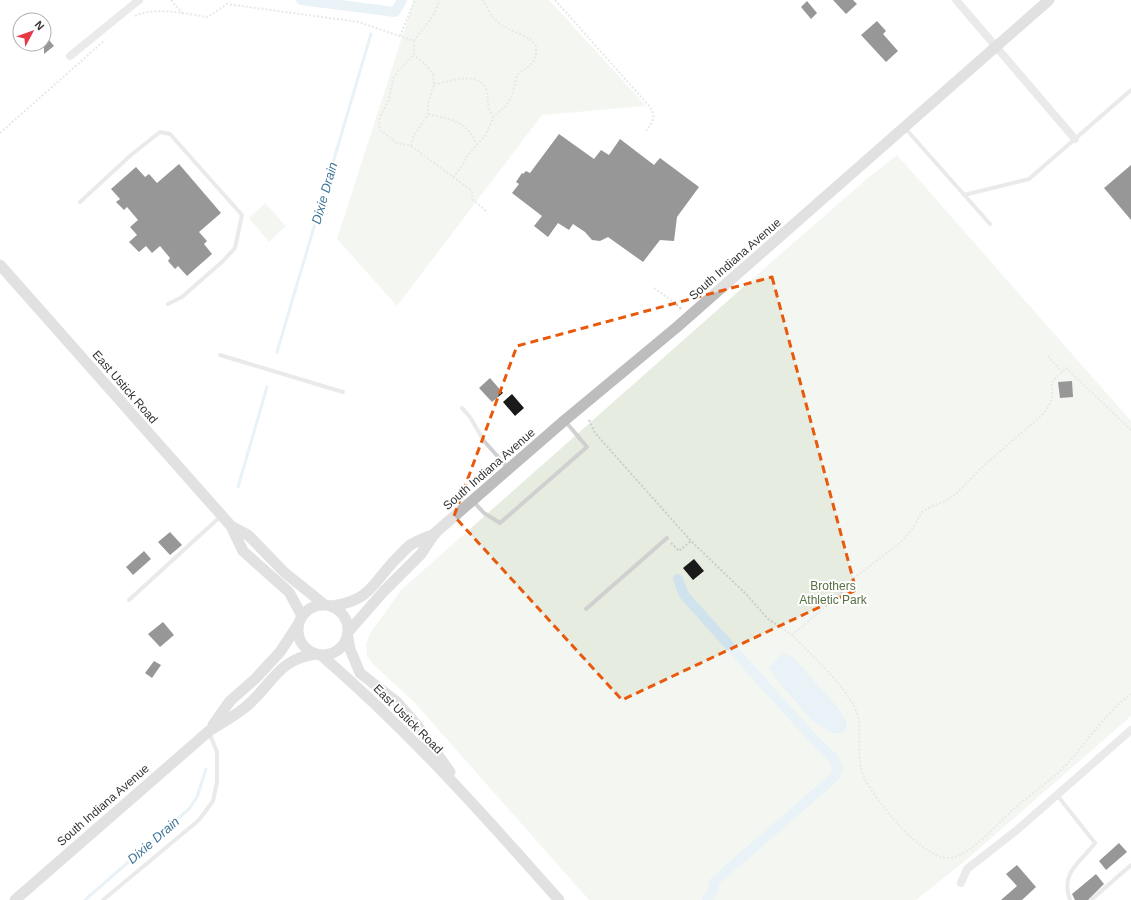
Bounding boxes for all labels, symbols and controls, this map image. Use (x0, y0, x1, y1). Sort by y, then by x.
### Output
north arrow (12, 12, 52, 52)
text: N (32, 19, 47, 32)
water label: Dixie Drain (309, 161, 340, 226)
street label: South Indiana Avenue (686, 215, 784, 303)
street label: East Ustick Road (90, 348, 160, 426)
street label: South Indiana Avenue (440, 425, 538, 513)
park label: Brothers Athletic Park (799, 579, 868, 607)
street label: East Ustick Road (371, 682, 445, 756)
street label: South Indiana Avenue (54, 761, 152, 849)
water label: Dixie Drain (124, 814, 182, 867)

